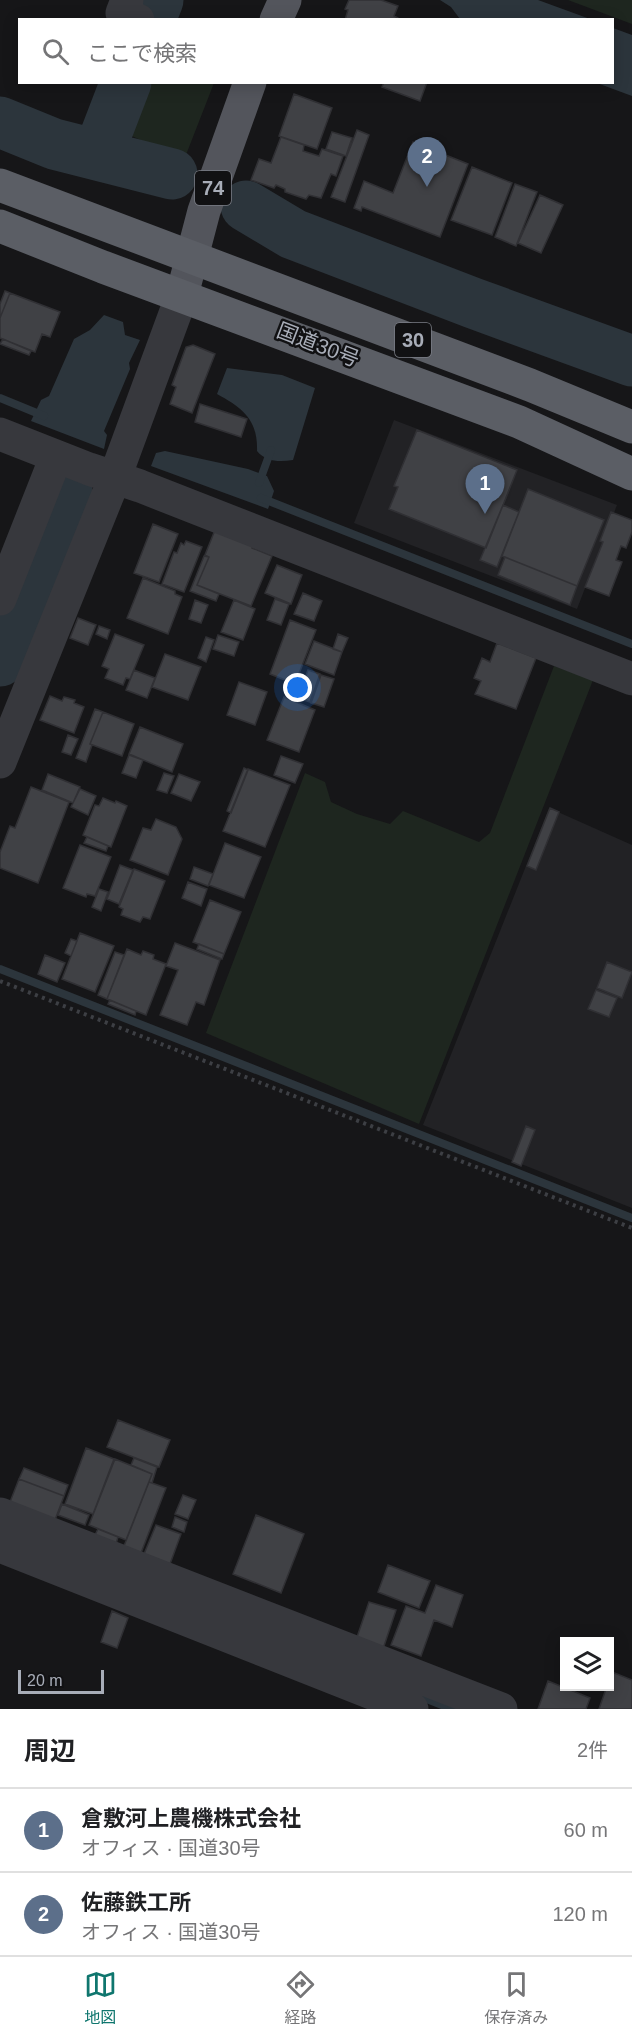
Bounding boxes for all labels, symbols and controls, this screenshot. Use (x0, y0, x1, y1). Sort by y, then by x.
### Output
search box (18, 18, 614, 84)
icon: search (39, 35, 72, 68)
text: ここで検索 (87, 41, 197, 66)
pin: 2 (408, 138, 446, 187)
road number: 74 (195, 171, 231, 205)
street label: 国道30号 (274, 318, 363, 371)
road number: 30 (395, 323, 431, 357)
pin: 1 (466, 464, 504, 514)
your location (283, 673, 312, 702)
map controls (560, 1637, 614, 1691)
button: layers (560, 1637, 614, 1691)
scale bar (18, 1667, 104, 1694)
text: 20 m (27, 1672, 63, 1689)
text: 周辺 (24, 1736, 76, 1766)
text: 2件 (577, 1739, 608, 1761)
text: 倉敷河上農機株式会社 (81, 1806, 301, 1831)
text: 1 (38, 1819, 49, 1841)
text: 60 m (564, 1819, 608, 1841)
text: オフィス · 国道30号 (81, 1837, 261, 1859)
text: 佐藤鉄工所 (81, 1890, 191, 1915)
text: 2 (38, 1903, 49, 1925)
text: 120 m (552, 1903, 608, 1925)
text: オフィス · 国道30号 (81, 1921, 261, 1943)
tab: 地図 (84, 1968, 117, 2028)
tab: 経路 (284, 1968, 317, 2028)
tab: 保存済み (484, 1968, 548, 2028)

